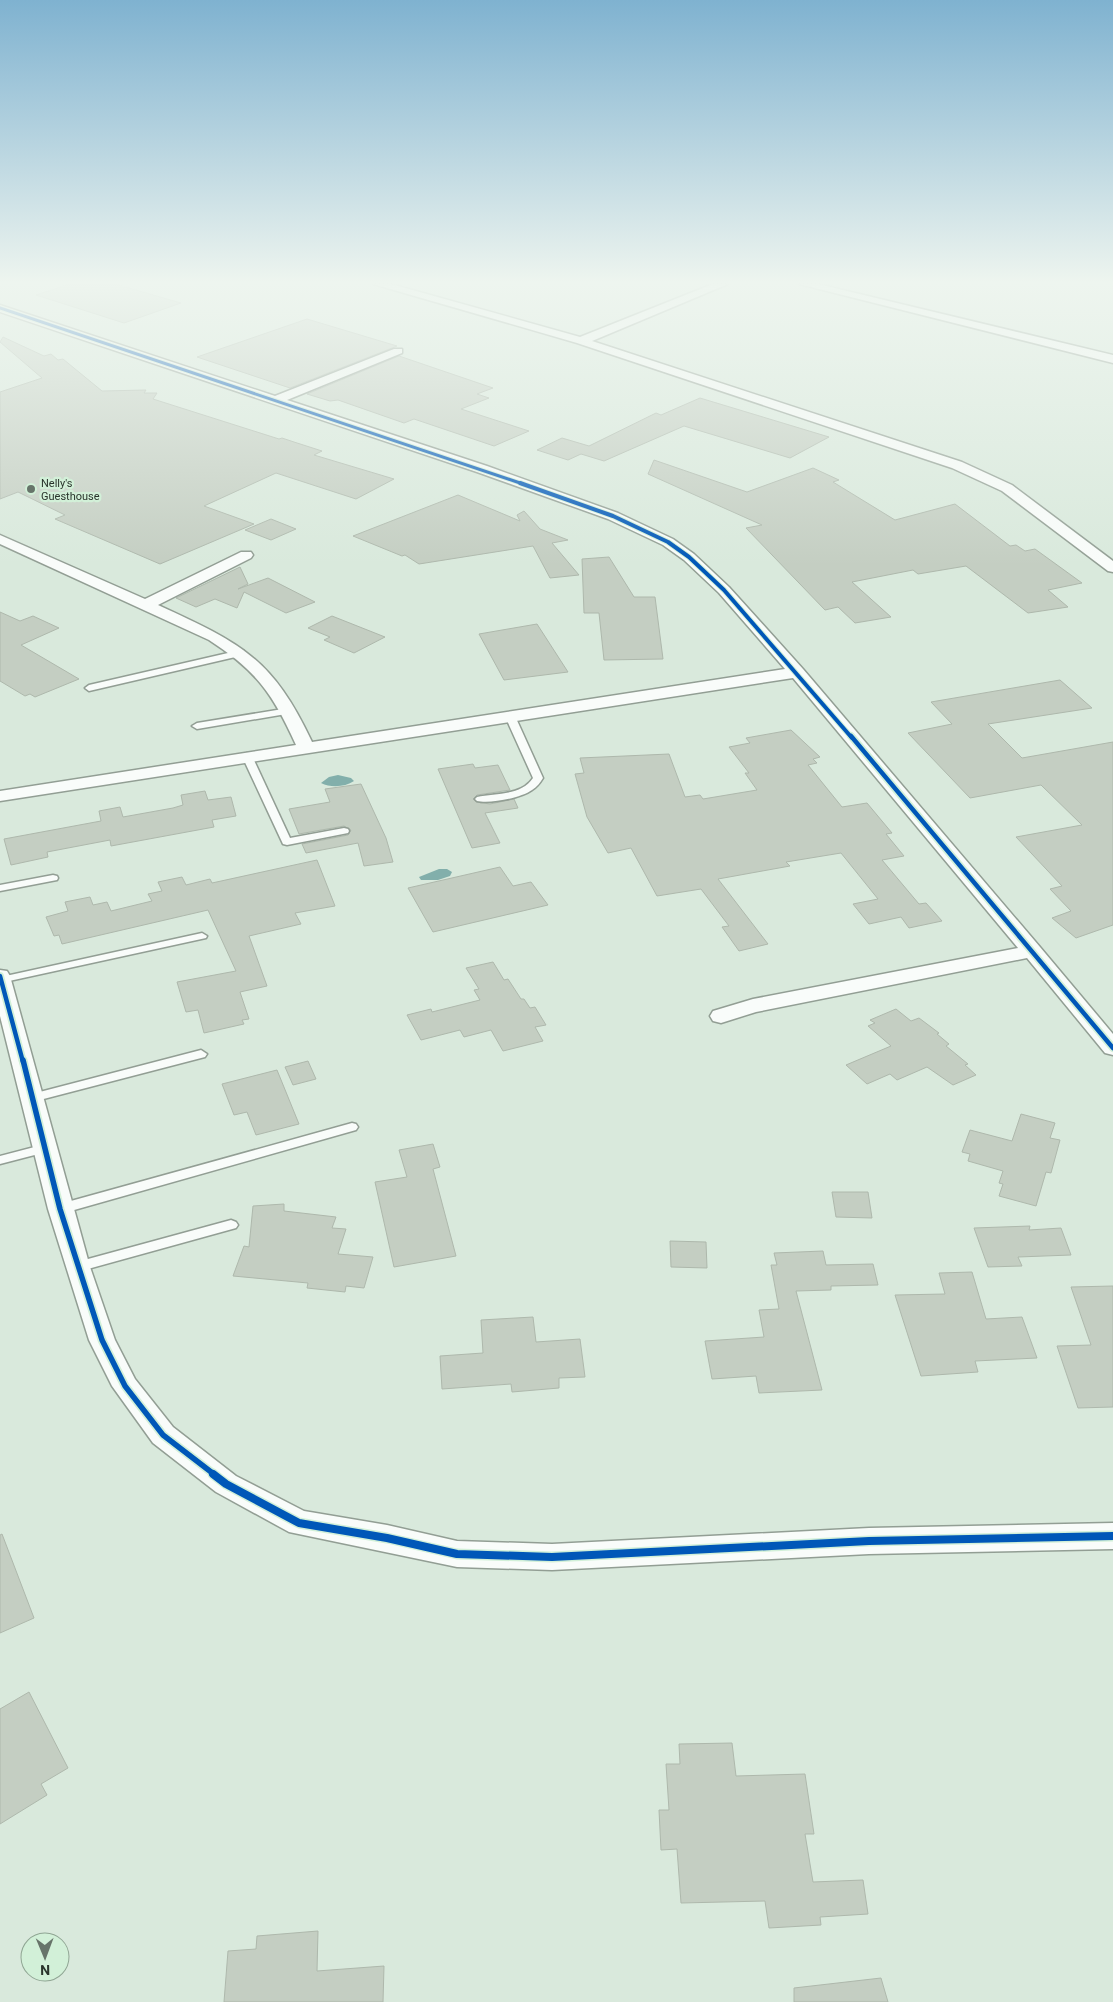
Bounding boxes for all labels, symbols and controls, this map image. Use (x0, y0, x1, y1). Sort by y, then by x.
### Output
place label: Nelly's Guesthouse (41, 477, 100, 503)
marker: Nelly's Guesthouse (25, 483, 37, 495)
north arrow (20, 1932, 70, 1982)
text: N (40, 1962, 50, 1978)

